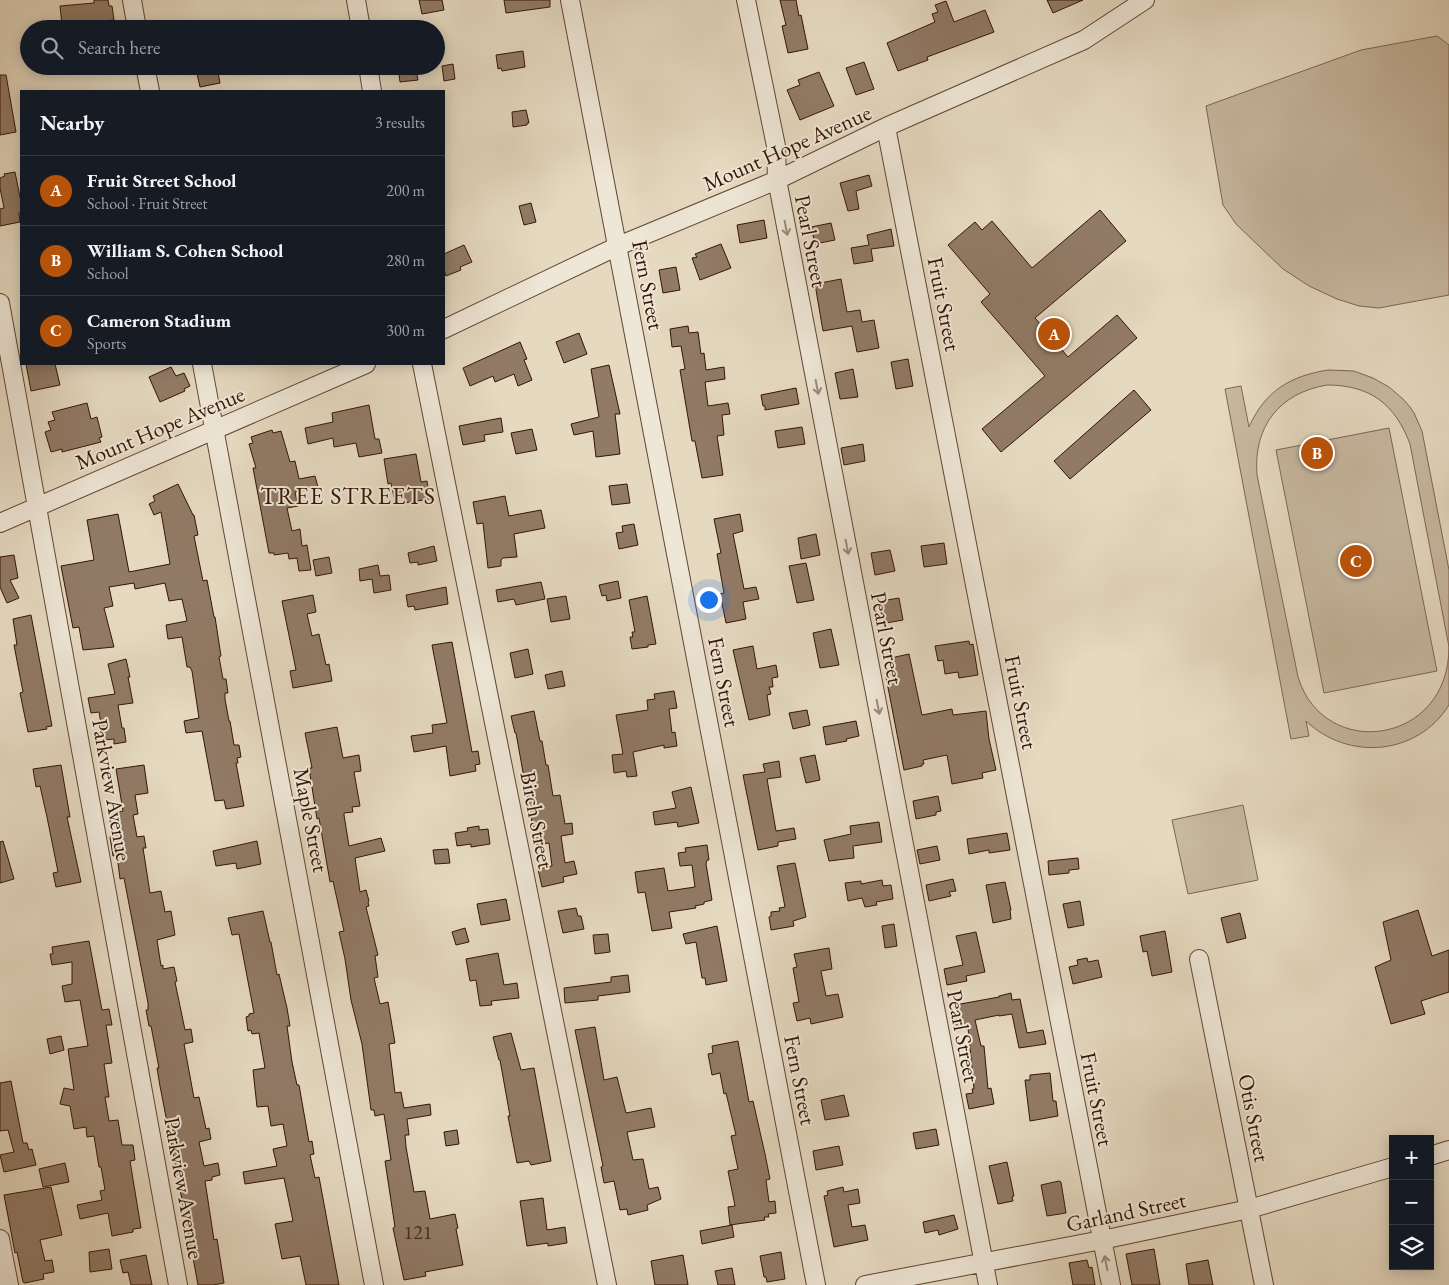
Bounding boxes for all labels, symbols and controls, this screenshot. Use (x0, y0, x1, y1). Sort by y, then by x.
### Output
search box (20, 20, 445, 75)
icon: search (38, 34, 66, 62)
text: Search here (78, 35, 160, 60)
street label: Mount Hope Avenue (698, 98, 876, 198)
text: Nearby (40, 109, 104, 136)
text: 3 results (375, 112, 425, 133)
text: Fruit Street School (87, 168, 236, 193)
text: A (50, 180, 62, 201)
text: 200 m (386, 180, 425, 201)
street label: Pearl Street (788, 192, 834, 290)
text: School · Fruit Street (87, 193, 208, 214)
one-way arrow (782, 219, 791, 235)
text: William S. Cohen School (87, 238, 283, 263)
street label: Fern Street (625, 238, 671, 332)
text: B (51, 250, 61, 271)
text: 280 m (386, 250, 425, 271)
street label: Fruit Street (921, 254, 967, 354)
text: School (87, 263, 129, 284)
text: Cameron Stadium (87, 308, 231, 333)
pin: A (1038, 315, 1070, 353)
text: C (50, 320, 62, 341)
text: 300 m (386, 320, 425, 341)
text: Sports (87, 333, 126, 354)
street label: Mount Hope Avenue (71, 379, 249, 477)
one-way arrow (812, 379, 822, 395)
pin: B (1301, 434, 1333, 472)
district label: TREE STREETS (260, 480, 436, 511)
one-way arrow (843, 539, 852, 555)
pin: C (1340, 542, 1372, 580)
your location (696, 587, 722, 613)
street label: Pearl Street (864, 589, 910, 687)
street label: Fern Street (701, 635, 747, 729)
street label: Fruit Street (998, 652, 1044, 752)
one-way arrow (873, 698, 883, 714)
street label: Parkview Avenue (85, 717, 139, 864)
street label: Maple Street (287, 765, 335, 875)
street label: Birch Street (513, 769, 561, 871)
street label: Pearl Street (940, 987, 986, 1085)
street label: Fern Street (777, 1033, 823, 1127)
street label: Fruit Street (1074, 1049, 1120, 1149)
street label: Otis Street (1231, 1072, 1277, 1164)
street label: Parkview Avenue (157, 1115, 211, 1262)
map controls (1389, 1135, 1434, 1270)
button: + (1389, 1135, 1434, 1180)
button: − (1389, 1180, 1434, 1225)
street label: Garland Street (1063, 1185, 1189, 1239)
house number: 121 (404, 1219, 432, 1245)
button: layers (1389, 1225, 1434, 1270)
one-way arrow (1101, 1255, 1111, 1271)

